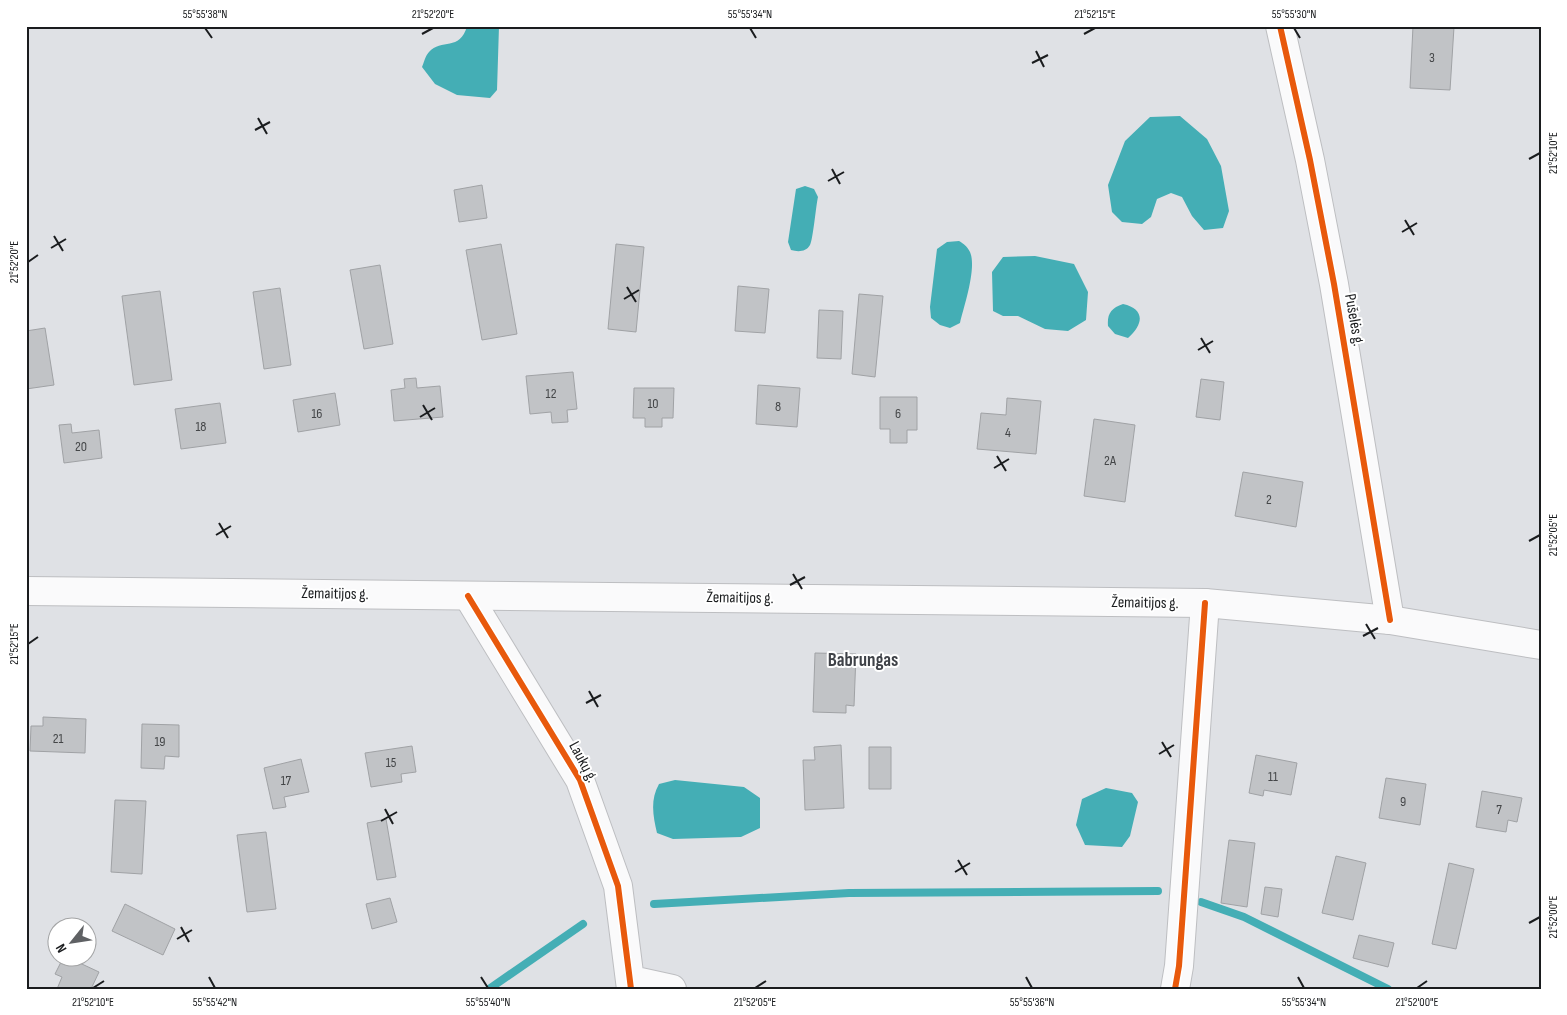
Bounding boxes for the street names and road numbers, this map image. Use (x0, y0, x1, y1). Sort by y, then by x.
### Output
street label: Pušelės g. (1340, 292, 1368, 348)
street label: Žemaitijos g. (301, 584, 369, 604)
street label: Žemaitijos g. (706, 588, 774, 608)
street label: Žemaitijos g. (1111, 593, 1179, 613)
street label: Laukų g. (564, 738, 602, 786)

